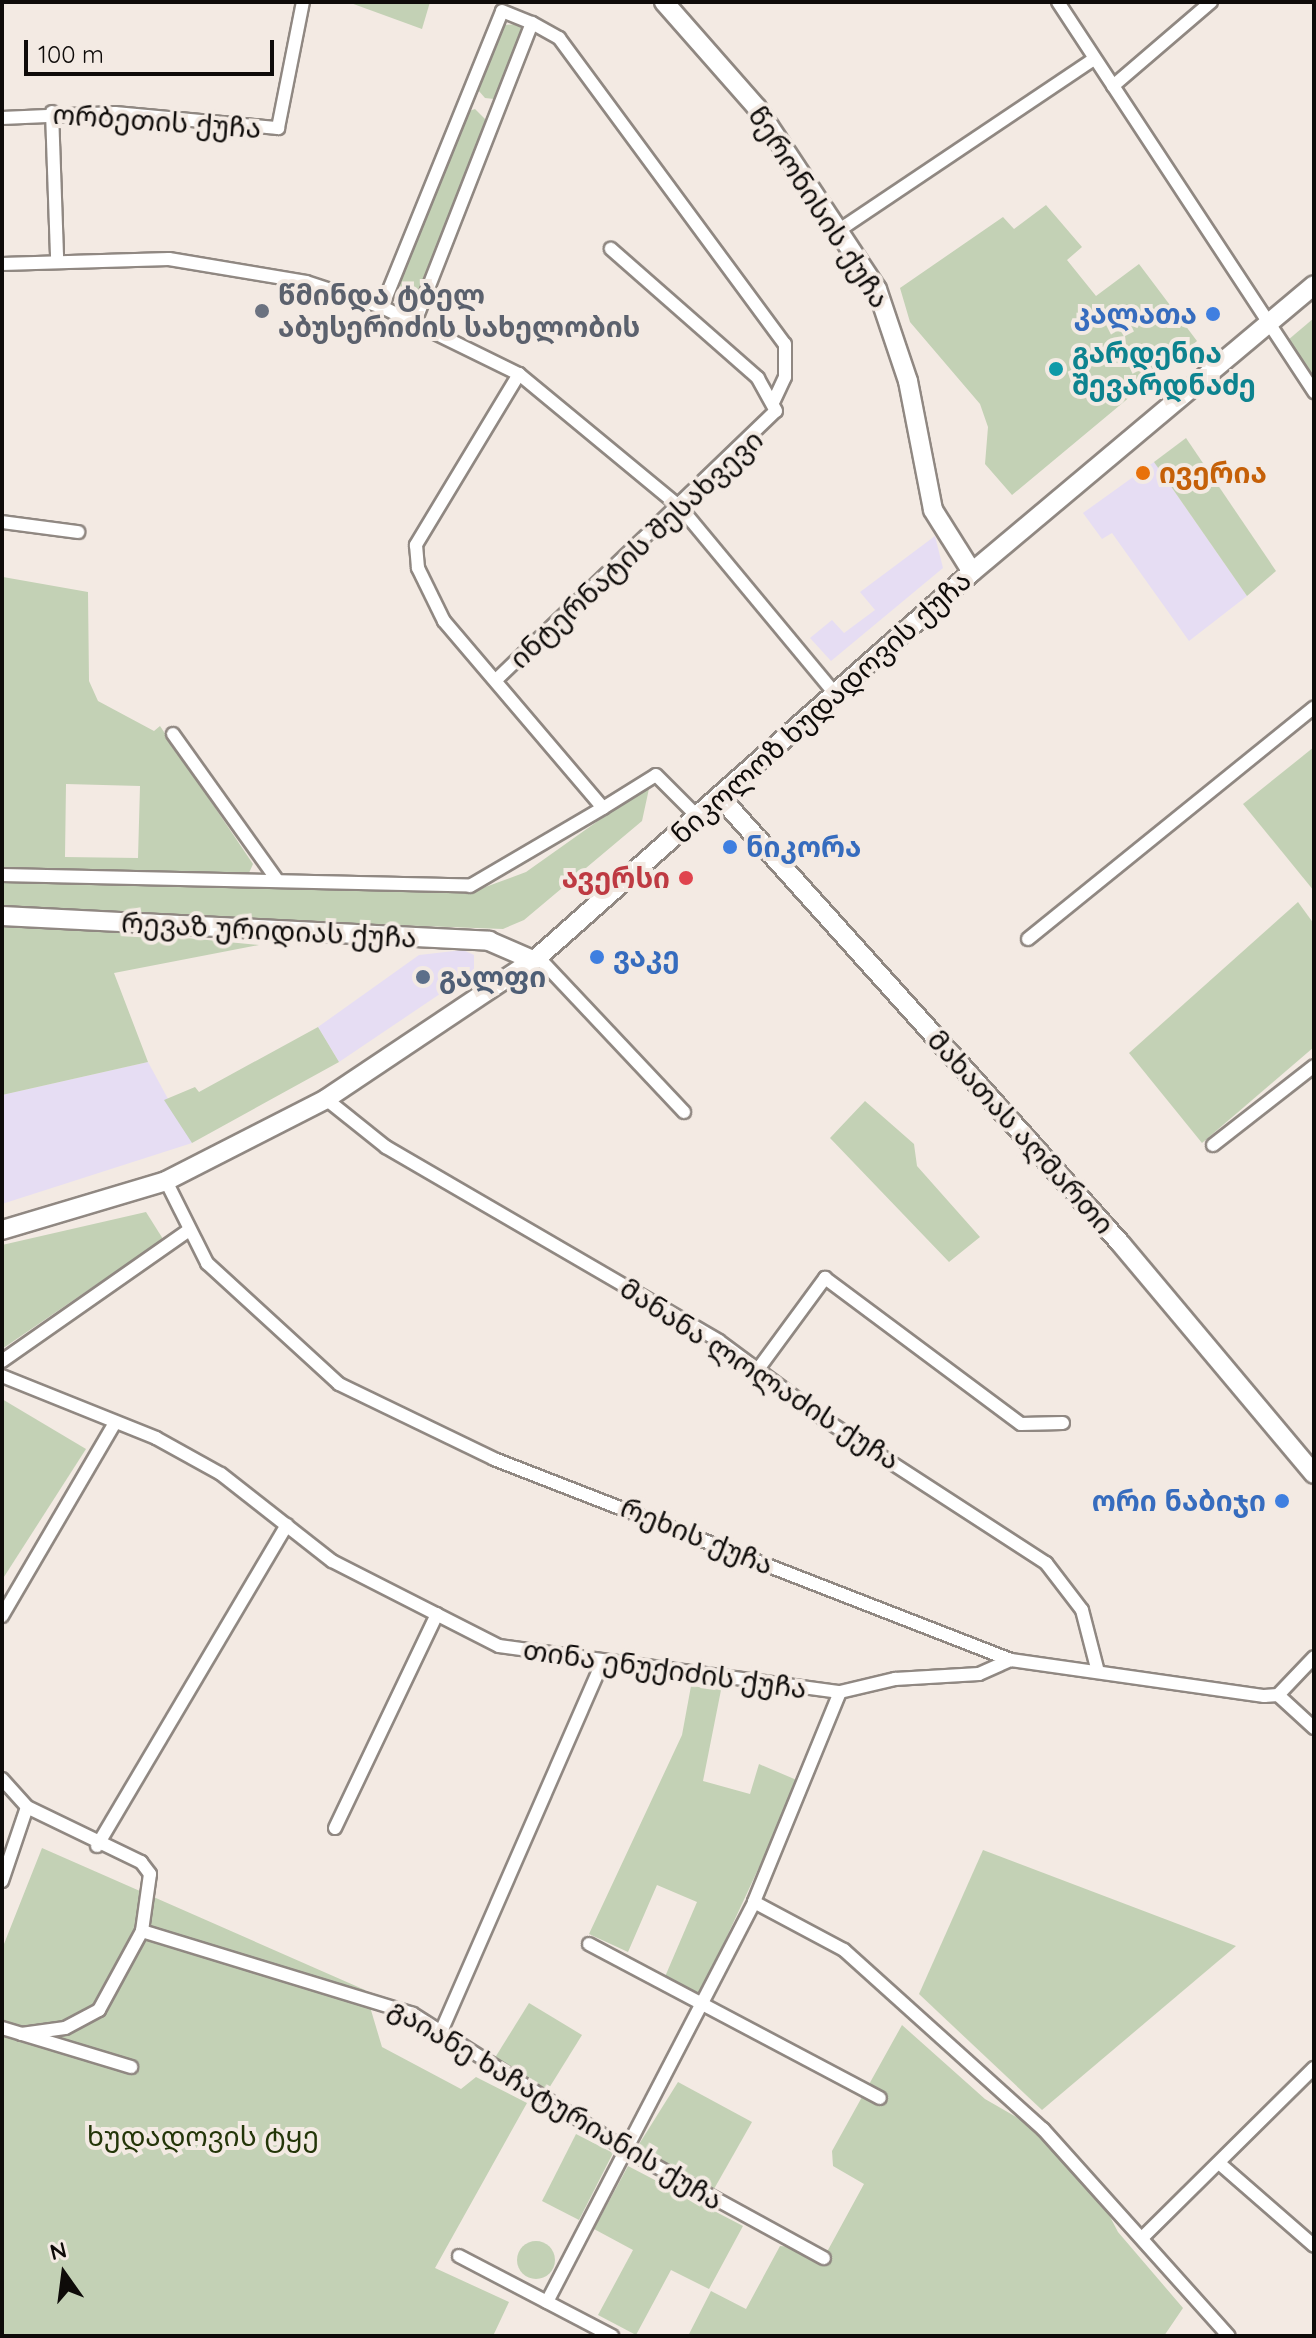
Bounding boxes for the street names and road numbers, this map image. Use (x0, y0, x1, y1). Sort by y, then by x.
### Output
street label: ორბეთის ქუჩა (52, 97, 262, 145)
street label: წერონისის ქუჩა (741, 100, 897, 314)
street label: ინტერნატის შესახვევი (502, 423, 770, 675)
street label: ნიკოლოზ ხუდადოვის ქუჩა (664, 563, 978, 851)
street label: რევაზ ურიდიას ქუჩა (120, 905, 418, 955)
street label: მახათას აღმართი (921, 1023, 1121, 1241)
street label: მანანა ლოლაძის ქუჩა (614, 1271, 906, 1477)
street label: რეხის ქუჩა (616, 1490, 778, 1582)
street label: თინა ენუქიძის ქუჩა (521, 1632, 809, 1706)
street label: გაიანე ხაჩატურიანის ქუჩა (383, 1991, 729, 2217)

